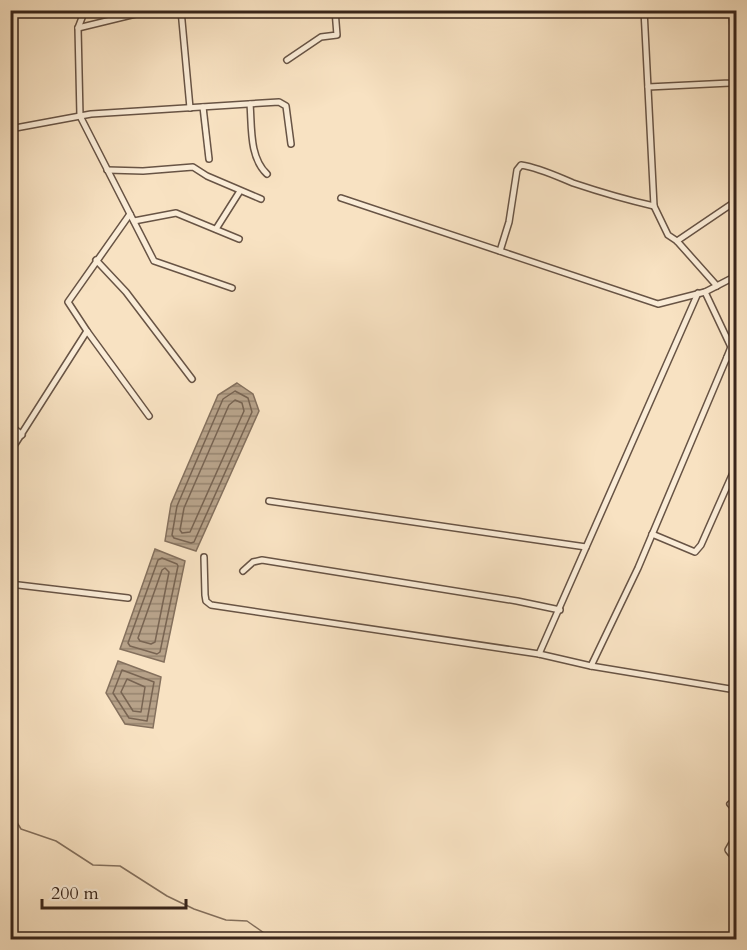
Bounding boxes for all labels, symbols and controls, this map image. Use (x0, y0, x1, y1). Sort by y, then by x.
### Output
scale bar (42, 872, 186, 910)
text: 200 m (51, 881, 99, 906)

